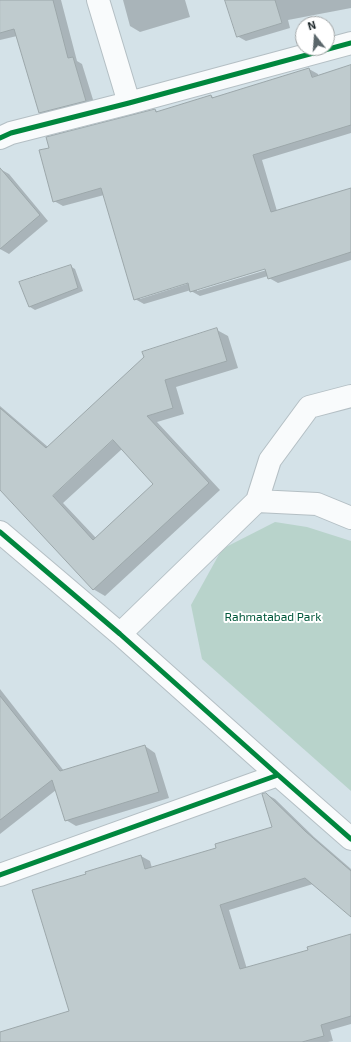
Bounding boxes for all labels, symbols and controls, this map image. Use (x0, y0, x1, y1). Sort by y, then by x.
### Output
north arrow (295, 16, 335, 56)
text: N (306, 18, 317, 32)
park label: Rahmatabad Park (225, 610, 321, 624)

